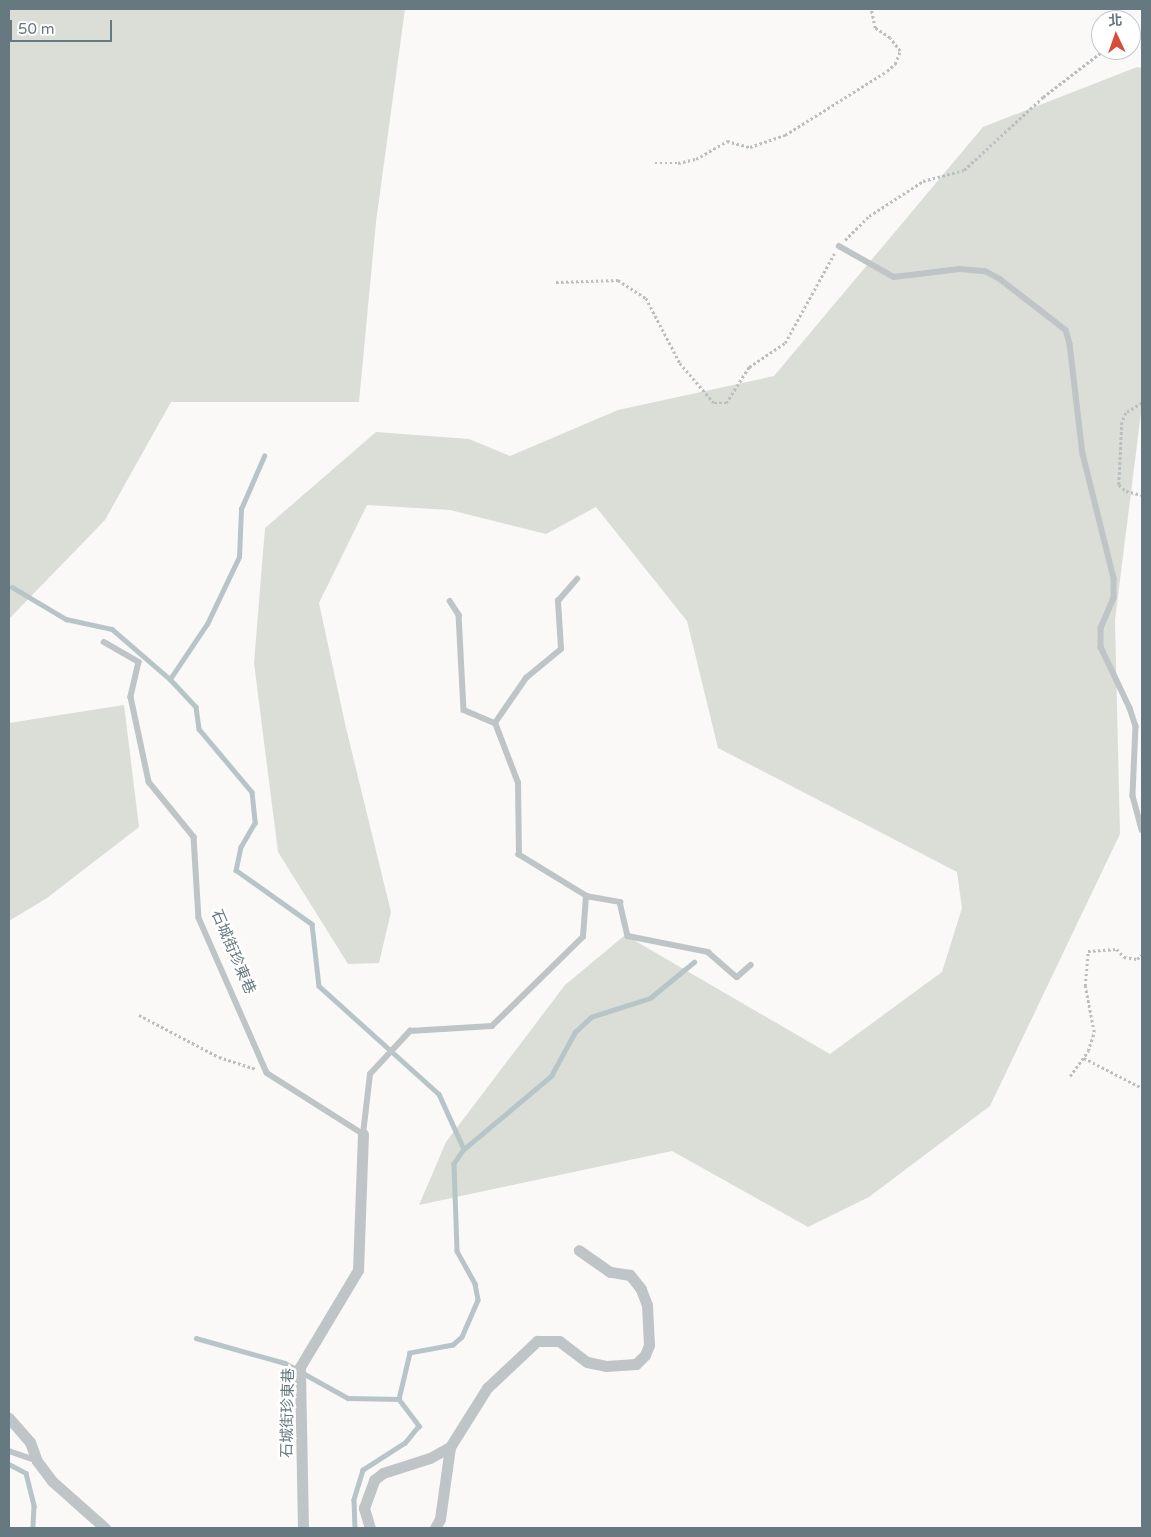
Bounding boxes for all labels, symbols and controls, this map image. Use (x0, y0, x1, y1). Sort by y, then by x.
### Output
scale bar (12, 10, 115, 42)
north arrow (1091, 10, 1141, 60)
text: 北 (1108, 12, 1123, 29)
text: 50 m (18, 20, 55, 38)
street label: 石城街珍東巷 (207, 907, 259, 997)
street label: 石城街珍東巷 (278, 1368, 298, 1458)

